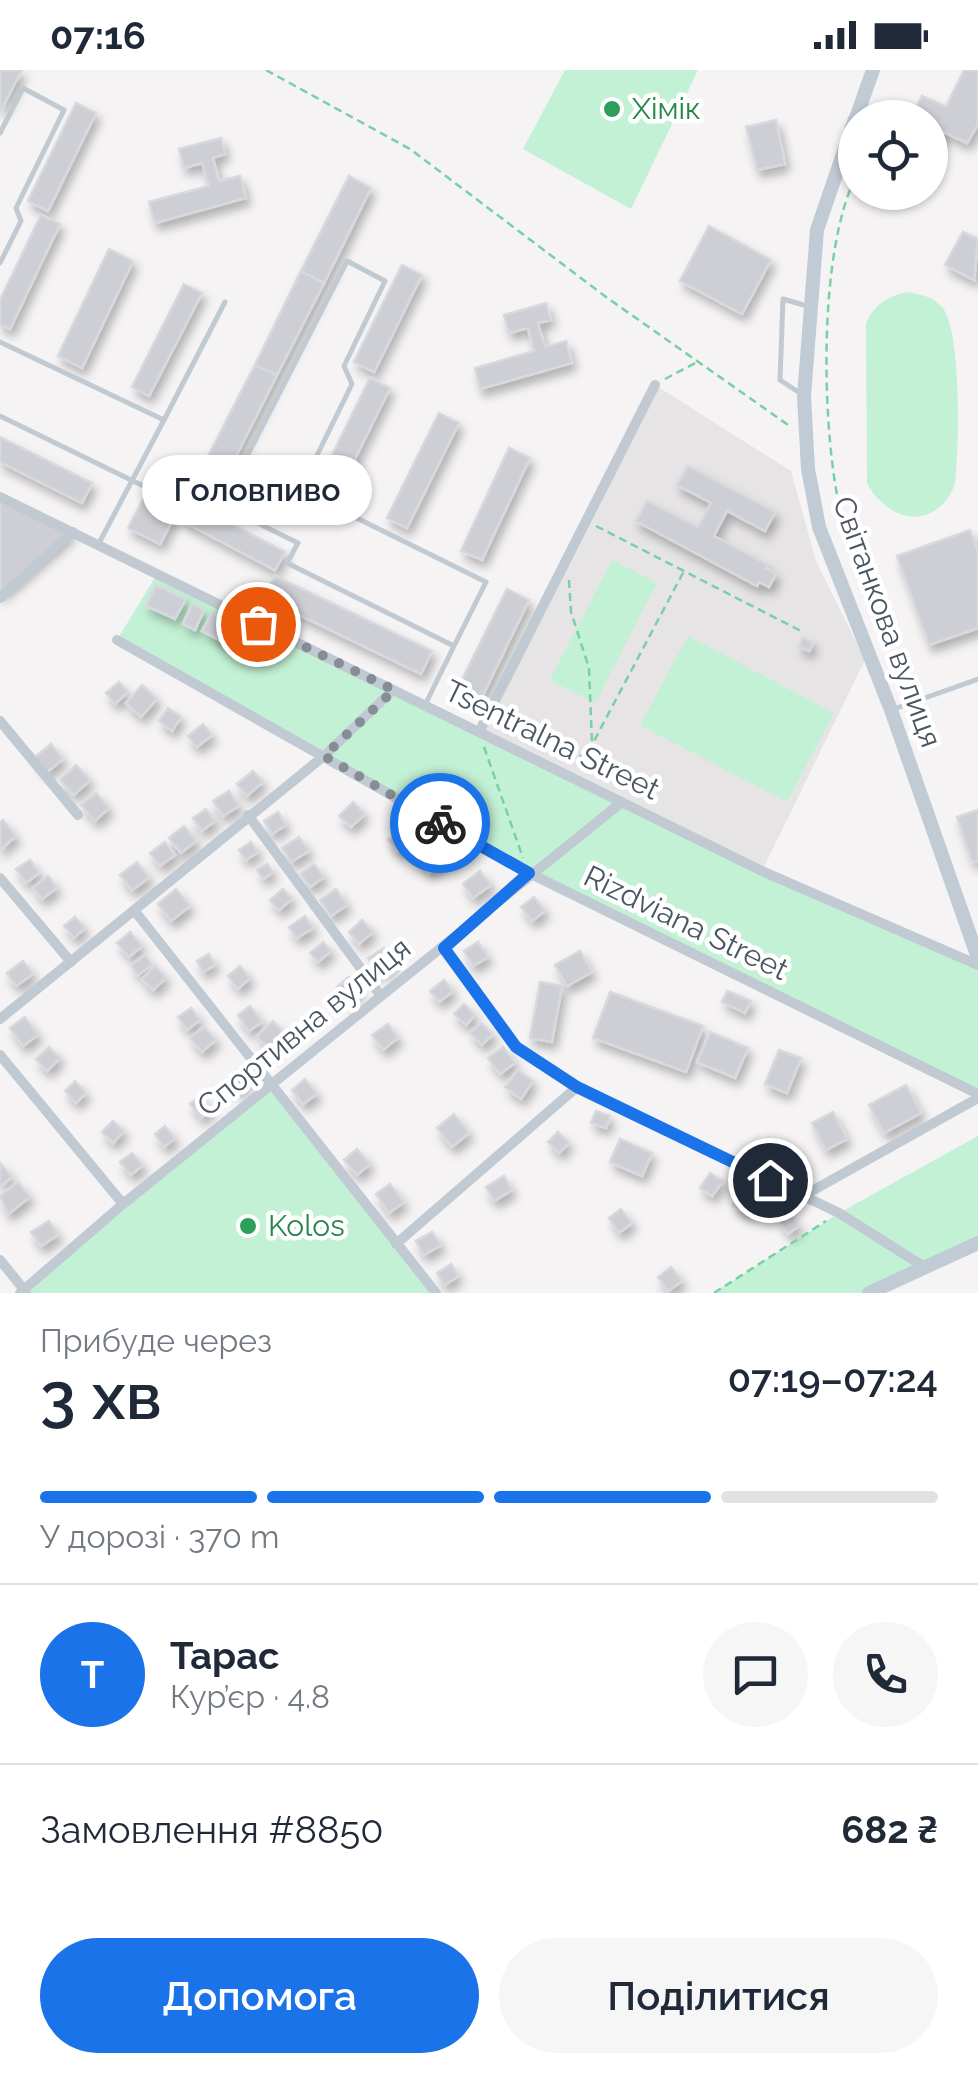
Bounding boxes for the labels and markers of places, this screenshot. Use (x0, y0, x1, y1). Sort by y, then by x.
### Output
place label: Хімік (632, 91, 701, 126)
marker: Хімік (601, 98, 623, 120)
callout: Головпиво (143, 454, 373, 524)
pin (216, 582, 301, 667)
pin (728, 1138, 813, 1223)
place label: Kolos (268, 1208, 345, 1243)
marker: Kolos (237, 1215, 259, 1237)

